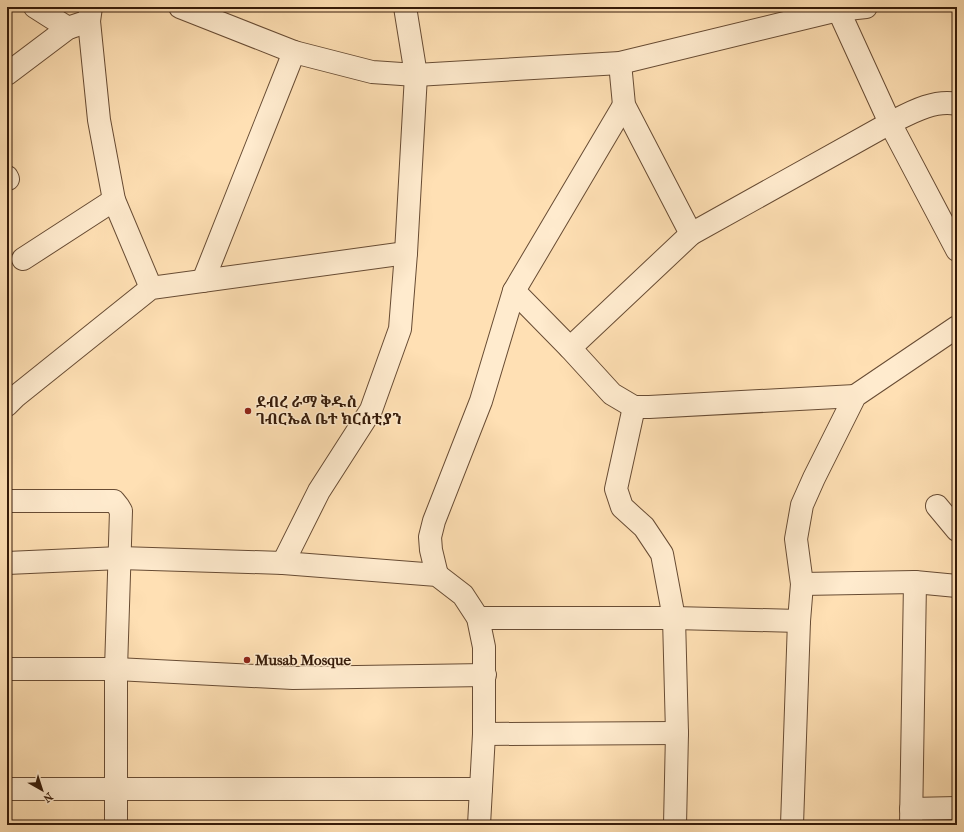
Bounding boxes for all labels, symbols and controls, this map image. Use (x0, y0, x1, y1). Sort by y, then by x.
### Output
place label: ደብረ ራማ ቅዱስ ገብርኤል ቤተ ክርስቲያን (256, 393, 402, 428)
marker: ደብረ ራማ ቅዱስ ገብርኤል ቤተ ክርስቲያን (243, 406, 253, 416)
place label: Musab Mosque (254, 651, 351, 669)
marker: Musab Mosque (242, 655, 252, 665)
north arrow (22, 770, 62, 810)
text: N (40, 790, 55, 805)

